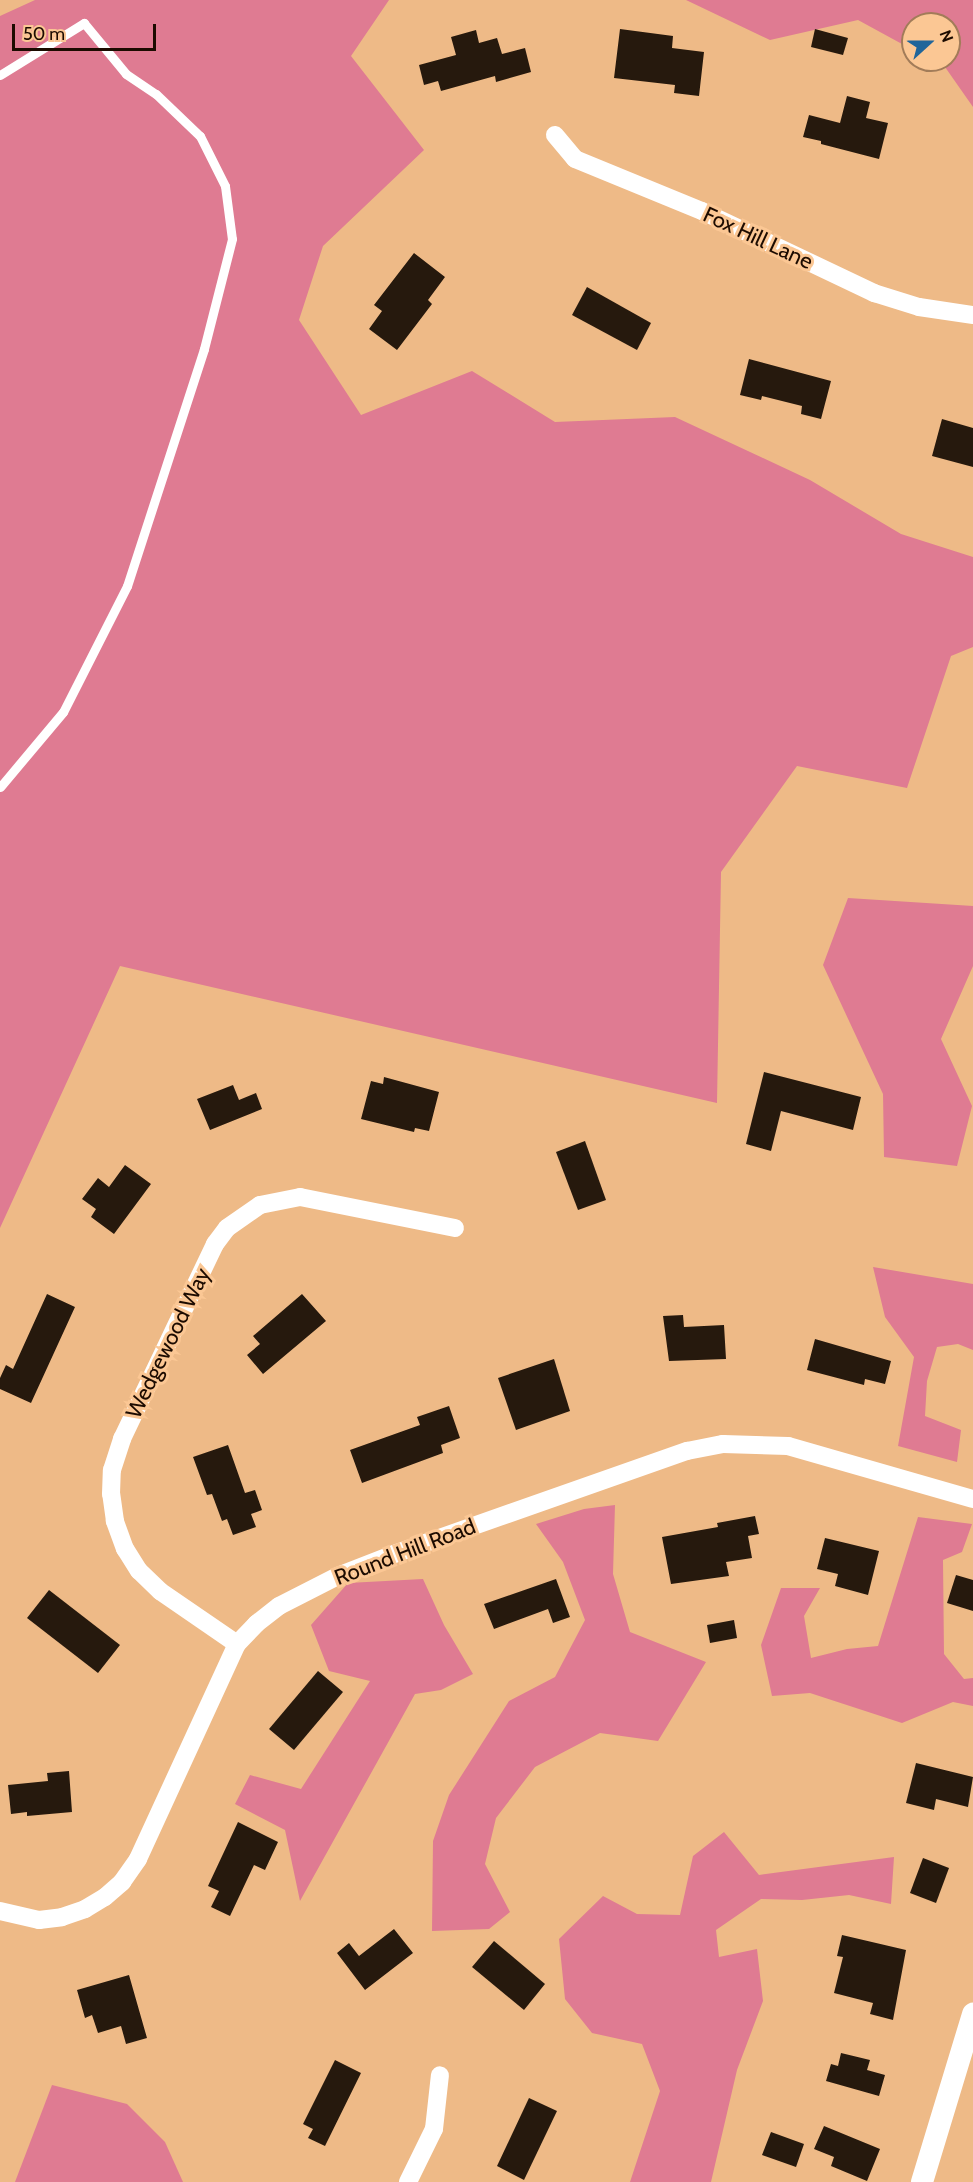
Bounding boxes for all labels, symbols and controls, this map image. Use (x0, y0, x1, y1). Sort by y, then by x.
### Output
scale bar (15, 12, 159, 50)
north arrow (901, 12, 961, 72)
text: 50 m (23, 23, 65, 45)
text: N (936, 27, 957, 45)
street label: Fox Hill Lane (699, 201, 817, 275)
street label: Wedgewood Way (120, 1264, 216, 1422)
street label: Round Hill Road (331, 1513, 479, 1591)

